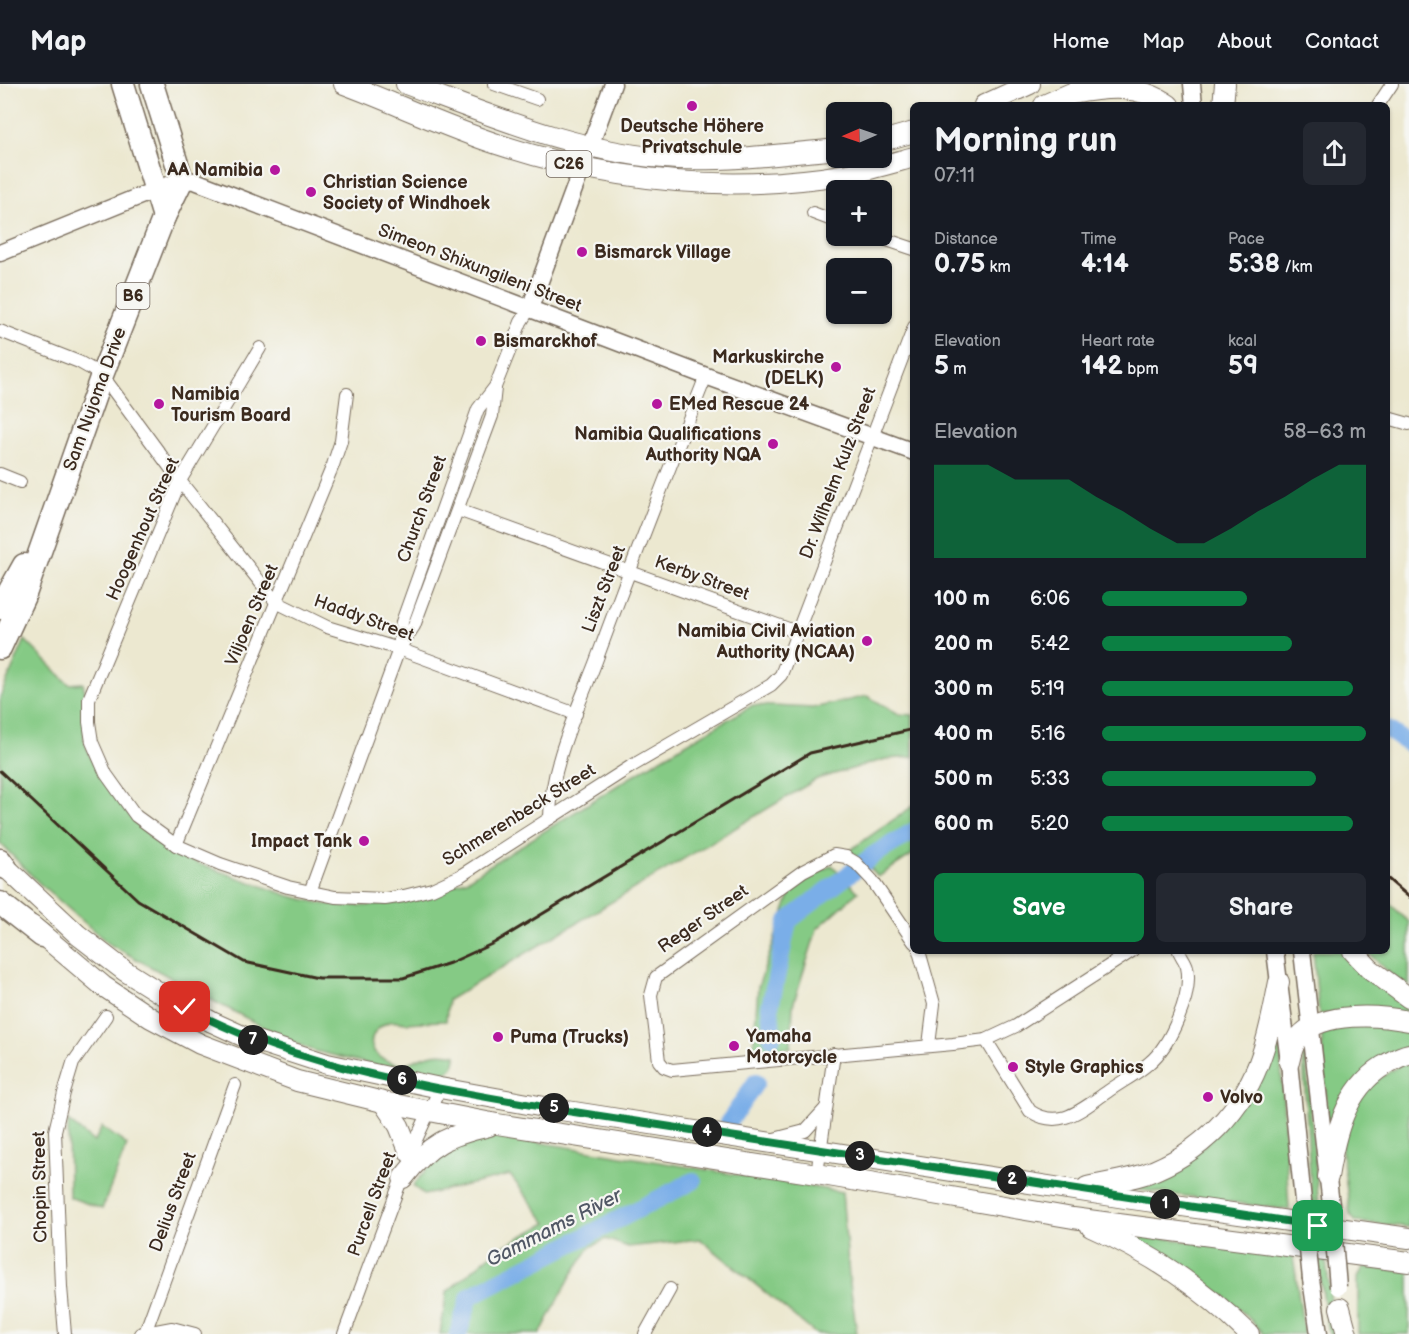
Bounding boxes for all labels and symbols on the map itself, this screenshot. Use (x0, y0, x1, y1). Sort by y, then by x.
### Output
marker: Deutsche Höhere Privatschule (685, 99, 699, 113)
north arrow (826, 102, 892, 168)
place label: Deutsche Höhere Privatschule (620, 116, 764, 158)
road number: C26 (546, 151, 592, 177)
place label: AA Namibia (166, 160, 263, 181)
marker: AA Namibia (268, 163, 282, 177)
place label: Christian Science Society of Windhoek (323, 172, 490, 214)
marker: Christian Science Society of Windhoek (304, 185, 318, 199)
street label: Simeon Shixungileni Street (375, 219, 585, 317)
place label: Bismarck Village (594, 242, 731, 263)
marker: Bismarck Village (575, 245, 589, 259)
road number: B6 (116, 283, 150, 309)
street label: Sam Nujoma Drive (59, 324, 131, 474)
place label: Bismarckhof (493, 331, 598, 352)
marker: Bismarckhof (474, 334, 488, 348)
place label: Markuskirche (DELK) (712, 347, 824, 389)
marker: Markuskirche (DELK) (829, 360, 843, 374)
place label: Namibia Tourism Board (171, 384, 291, 426)
street label: Dr. Wilhelm Kulz Street (796, 384, 881, 562)
place label: EMed Rescue 24 (669, 394, 810, 415)
marker: Namibia Tourism Board (152, 397, 166, 411)
marker: EMed Rescue 24 (650, 397, 664, 411)
place label: Namibia Qualifications Authority NQA (574, 424, 762, 466)
marker: Namibia Qualifications Authority NQA (766, 437, 780, 451)
street label: Church Street (393, 452, 451, 565)
street label: Hoogenhout Street (102, 454, 184, 604)
street label: Liszt Street (578, 542, 630, 635)
street label: Kerby Street (652, 551, 753, 605)
street label: Viljoen Street (221, 560, 283, 669)
street label: Haddy Street (311, 590, 417, 646)
place label: Namibia Civil Aviation Authority (NCAA) (677, 621, 855, 663)
marker: Namibia Civil Aviation Authority (NCAA) (860, 634, 874, 648)
street label: Schmerenbeck Street (439, 759, 600, 871)
place label: Impact Tank (251, 831, 353, 852)
marker: Impact Tank (357, 834, 371, 848)
street label: Reger Street (654, 880, 752, 958)
pin (159, 981, 210, 1032)
pin: 7 (238, 1025, 268, 1055)
place label: Yamaha Motorcycle (746, 1026, 837, 1068)
place label: Puma (Trucks) (510, 1027, 629, 1048)
marker: Puma (Trucks) (491, 1030, 505, 1044)
marker: Yamaha Motorcycle (727, 1039, 741, 1053)
place label: Style Graphics (1025, 1057, 1144, 1078)
marker: Style Graphics (1006, 1060, 1020, 1074)
pin: 6 (387, 1065, 417, 1095)
place label: Volvo (1220, 1087, 1263, 1108)
marker: Volvo (1201, 1090, 1215, 1104)
pin: 5 (539, 1093, 569, 1123)
pin: 4 (692, 1117, 722, 1147)
street label: Chopin Street (29, 1131, 51, 1243)
pin: 3 (845, 1141, 875, 1171)
street label: Purcell Street (343, 1148, 401, 1259)
street label: Delius Street (145, 1149, 201, 1255)
pin: 2 (997, 1165, 1027, 1195)
water label: Gammams River (482, 1183, 627, 1272)
pin: 1 (1150, 1189, 1180, 1219)
pin (1292, 1200, 1343, 1251)

